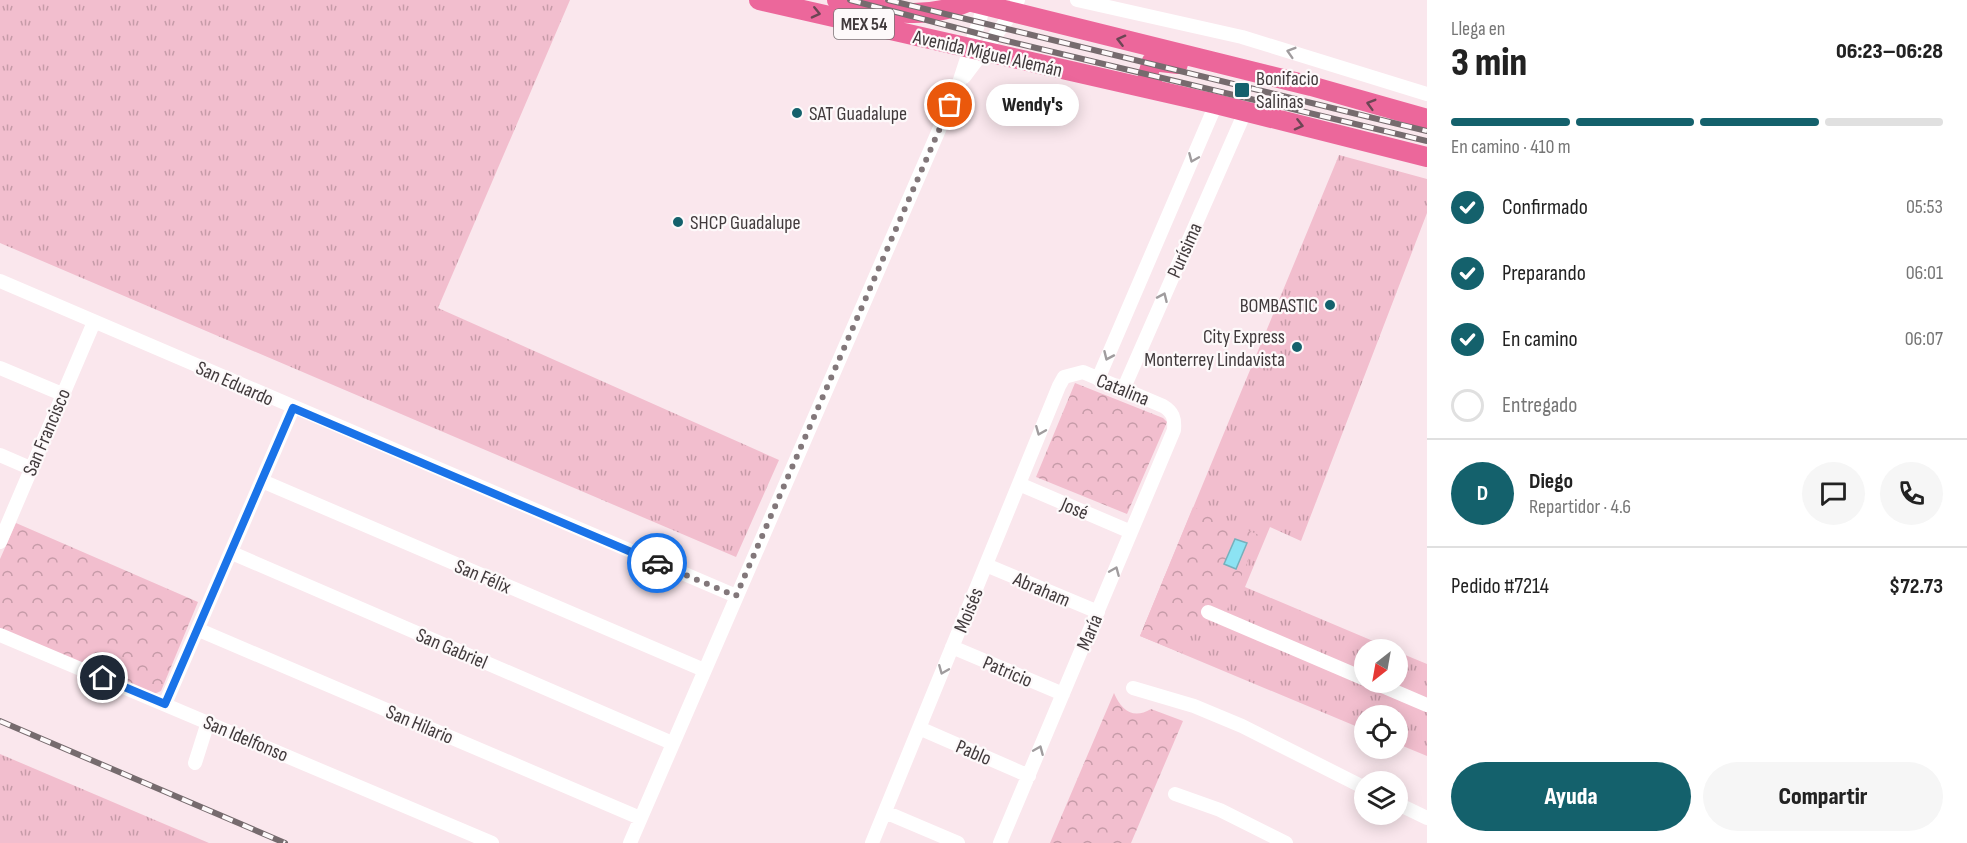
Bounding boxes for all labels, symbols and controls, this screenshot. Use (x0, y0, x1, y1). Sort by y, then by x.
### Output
one-way arrow (811, 6, 821, 19)
road number: MEX 54 (834, 9, 894, 39)
text: Llega en (1451, 17, 1505, 41)
street label: Avenida Miguel Alemán (910, 25, 1065, 83)
one-way arrow (1116, 35, 1126, 48)
text: 06:23–06:28 (1836, 38, 1943, 65)
text: 3 min (1451, 40, 1527, 87)
one-way arrow (1286, 47, 1297, 59)
place label: Bonifacio Salinas (1256, 67, 1319, 114)
pin (924, 79, 975, 130)
marker: Bonifacio Salinas (1233, 81, 1251, 99)
callout: Wendy's (986, 84, 1079, 126)
icon: bag (933, 88, 966, 121)
text: Wendy's (1002, 93, 1063, 117)
one-way arrow (1366, 99, 1376, 111)
place label: SAT Guadalupe (809, 102, 907, 126)
marker: SAT Guadalupe (790, 106, 804, 120)
one-way arrow (1294, 118, 1304, 131)
text: En camino · 410 m (1451, 135, 1571, 159)
one-way arrow (1188, 152, 1200, 163)
icon: check (1451, 191, 1484, 224)
text: Confirmado (1502, 194, 1588, 221)
text: 05:53 (1906, 195, 1943, 219)
place label: SHCP Guadalupe (690, 211, 801, 235)
marker: SHCP Guadalupe (671, 215, 685, 229)
street label: Purísima (1162, 219, 1208, 282)
icon: check (1451, 257, 1484, 290)
text: Preparando (1502, 260, 1586, 287)
text: 06:01 (1906, 261, 1943, 285)
one-way arrow (1156, 293, 1168, 304)
place label: BOMBASTIC (1240, 294, 1318, 318)
marker: BOMBASTIC (1323, 298, 1337, 312)
icon: check (1451, 323, 1484, 356)
place label: City Express Monterrey Lindavista (1144, 325, 1285, 372)
text: En camino (1502, 326, 1578, 353)
text: 06:07 (1905, 327, 1943, 351)
marker: City Express Monterrey Lindavista (1290, 340, 1304, 354)
one-way arrow (1103, 350, 1115, 361)
street label: San Eduardo (192, 356, 277, 412)
street label: Catalina (1093, 369, 1153, 411)
street label: San Francisco (18, 385, 76, 480)
text: Entregado (1502, 392, 1577, 419)
one-way arrow (1035, 425, 1048, 435)
button: chat (1802, 462, 1865, 525)
button: phone (1880, 462, 1943, 525)
text: Diego (1529, 468, 1573, 495)
text: D (1477, 480, 1488, 507)
street label: José (1056, 492, 1092, 525)
text: Repartidor · 4.6 (1529, 495, 1631, 519)
courier (627, 533, 687, 593)
icon: car (641, 547, 674, 580)
street label: San Félix (451, 554, 515, 600)
one-way arrow (1108, 566, 1120, 577)
street label: Abraham (1009, 567, 1074, 613)
text: Pedido #7214 (1451, 573, 1549, 600)
text: $72.73 (1889, 573, 1943, 600)
street label: Moisés (949, 584, 989, 636)
street label: María (1072, 611, 1108, 654)
street label: San Gabriel (412, 623, 491, 675)
north arrow (1354, 639, 1408, 693)
map controls (1354, 639, 1408, 825)
street label: Patricio (979, 651, 1036, 693)
pin (77, 652, 128, 703)
icon: home (86, 661, 119, 694)
one-way arrow (938, 663, 950, 674)
street label: San Hilario (382, 700, 457, 750)
button: locate (1354, 705, 1408, 759)
street label: San Idelfonso (200, 710, 292, 768)
street label: Pablo (952, 735, 995, 771)
one-way arrow (1032, 746, 1044, 757)
button: Ayuda (1451, 762, 1691, 831)
button: Compartir (1703, 762, 1943, 831)
button: layers (1354, 771, 1408, 825)

